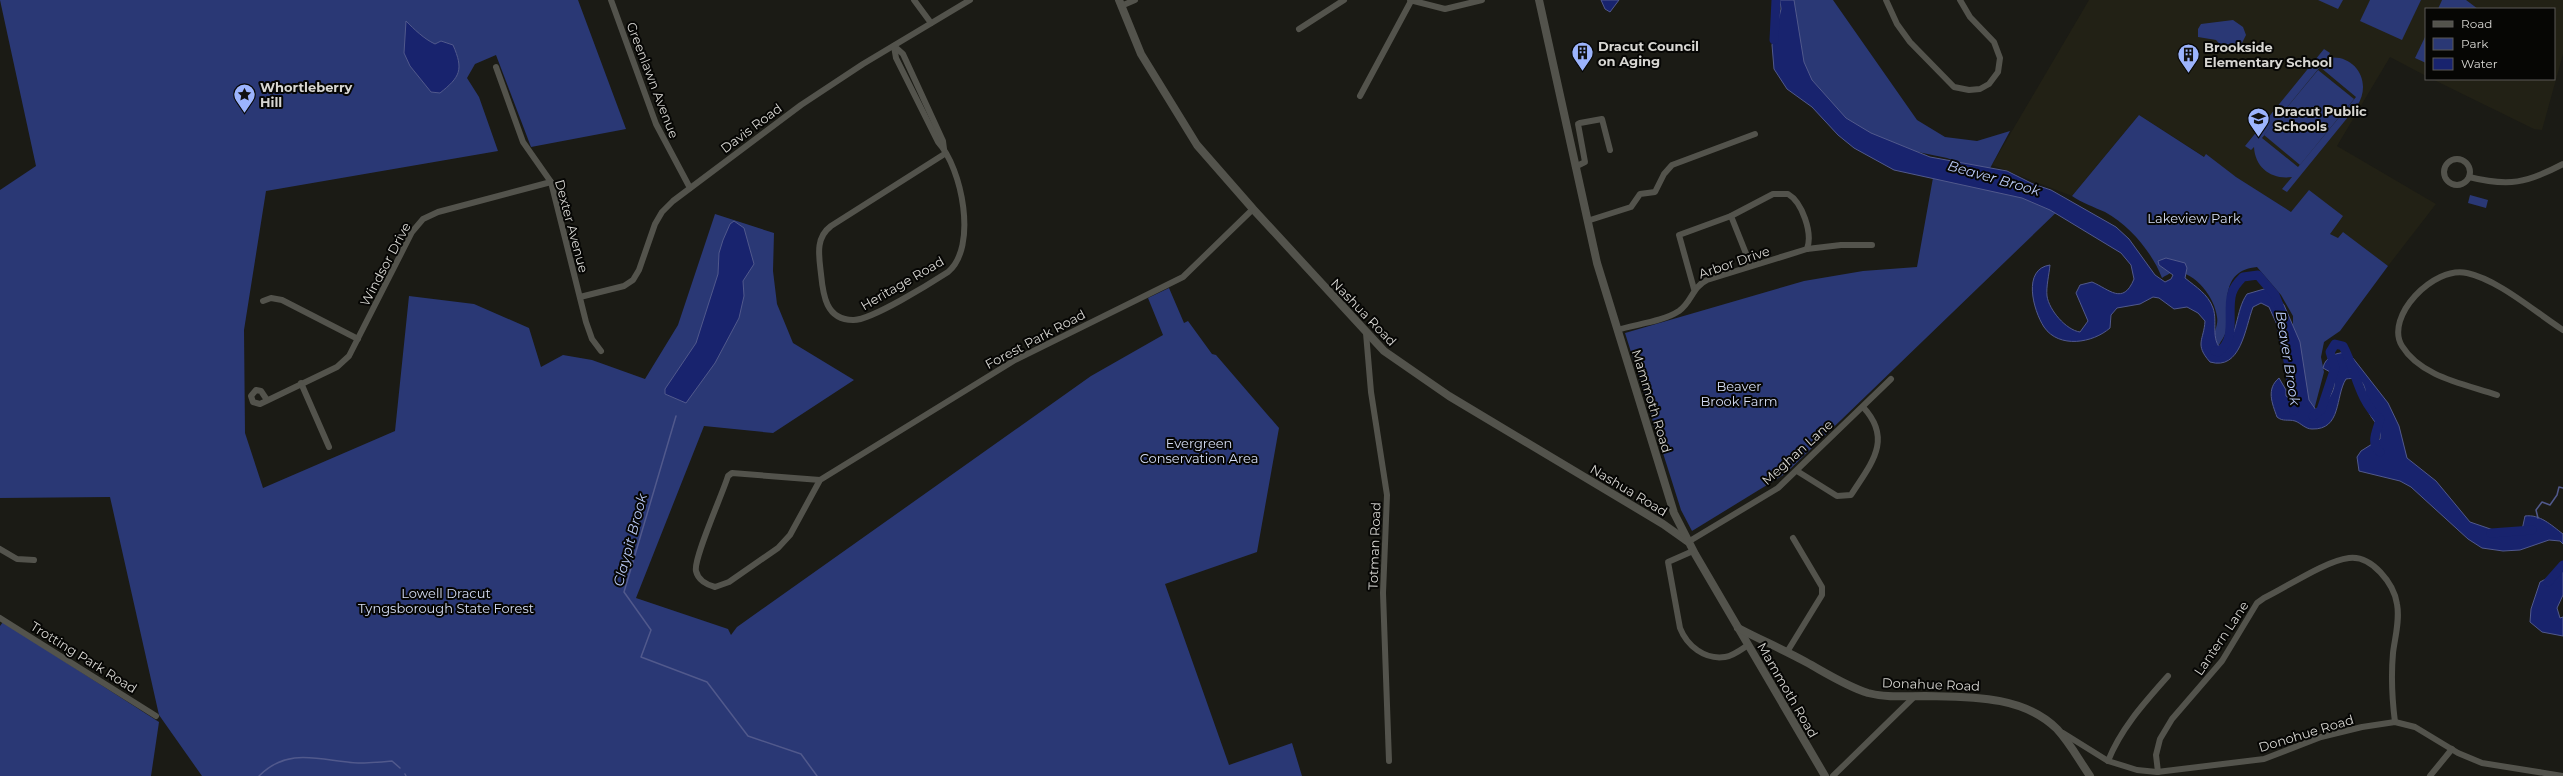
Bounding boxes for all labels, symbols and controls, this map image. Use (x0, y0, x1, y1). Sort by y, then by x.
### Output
legend (2425, 8, 2555, 80)
text: Road (2461, 16, 2492, 31)
street label: Greenlawn Avenue (623, 20, 683, 141)
text: Park (2461, 36, 2489, 51)
place label: Dracut Council on Aging (1598, 38, 1699, 69)
place label: Brookside Elementary School (2204, 39, 2332, 70)
building icon: Dracut Council on Aging (1570, 40, 1596, 73)
building icon: Brookside Elementary School (2176, 41, 2202, 74)
text: Water (2461, 56, 2498, 71)
place label: Whortleberry Hill (260, 79, 353, 110)
place icon: Whortleberry Hill (232, 81, 258, 114)
street label: Davis Road (717, 100, 785, 156)
place label: Dracut Public Schools (2274, 103, 2367, 134)
school or university icon: Dracut Public Schools (2245, 105, 2271, 138)
water label: Beaver Brook (1946, 156, 2043, 200)
street label: Dexter Avenue (552, 178, 592, 275)
park label: Lakeview Park (2147, 210, 2241, 226)
street label: Windsor Drive (356, 219, 414, 309)
street label: Arbor Drive (1696, 242, 1772, 282)
street label: Heritage Road (857, 253, 947, 313)
street label: Nashua Road (1328, 275, 1400, 349)
street label: Forest Park Road (982, 306, 1088, 372)
water label: Beaver Brook (2272, 309, 2304, 407)
street label: Mammoth Road (1629, 347, 1675, 455)
park label: Beaver Brook Farm (1701, 378, 1777, 409)
street label: Meghan Lane (1758, 416, 1836, 488)
park label: Evergreen Conservation Area (1140, 435, 1258, 466)
street label: Nashua Road (1588, 461, 1670, 519)
water label: Claypit Brook (609, 491, 651, 588)
street label: Totman Road (1364, 502, 1384, 590)
park label: Lowell Dracut Tyngsborough State Forest (358, 585, 534, 616)
street label: Lantern Lane (2190, 598, 2252, 678)
street label: Trotting Park Road (28, 618, 140, 696)
street label: Mammoth Road (1754, 640, 1822, 740)
street label: Donahue Road (1882, 674, 1980, 694)
street label: Donohue Road (2257, 711, 2355, 755)

